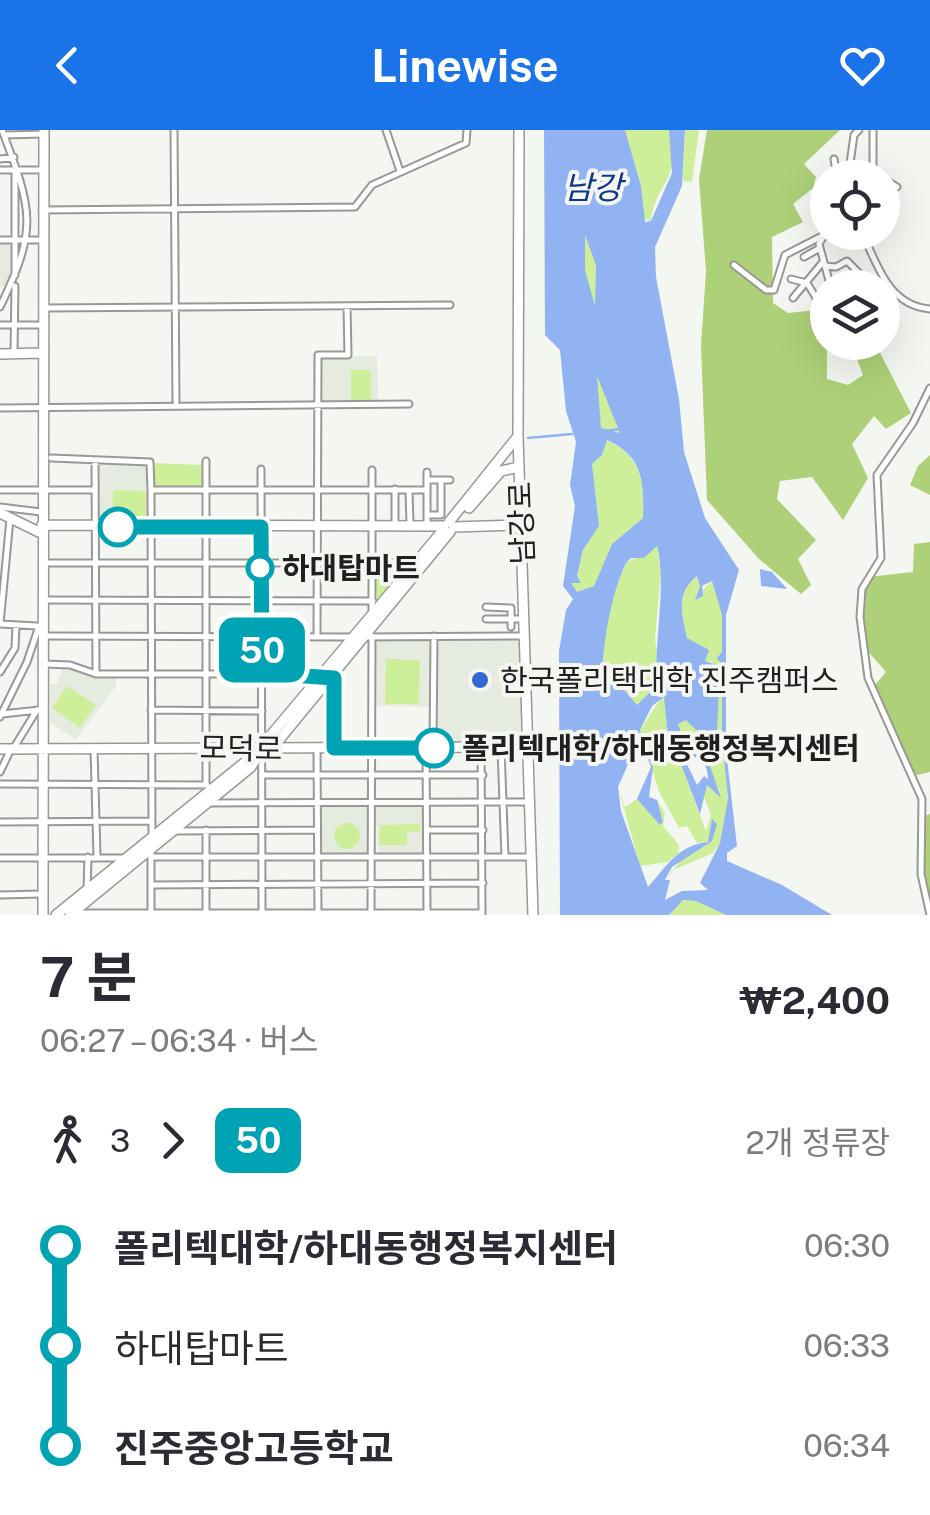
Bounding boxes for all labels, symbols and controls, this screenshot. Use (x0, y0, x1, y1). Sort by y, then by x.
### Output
icon: back (40, 38, 95, 93)
icon: heart (835, 38, 890, 93)
text: Linewise (371, 39, 559, 92)
map controls (810, 160, 900, 360)
button: locate (810, 160, 900, 250)
water label: 남강 (564, 169, 627, 206)
button: layers (810, 270, 900, 360)
street label: 남강로 (502, 481, 540, 565)
unlabelled marker (99, 508, 137, 546)
place label: 하대탑마트 (282, 550, 420, 586)
marker: 하대탑마트 (247, 555, 273, 581)
line badge: 50 (217, 618, 307, 682)
text: 50 (239, 630, 285, 671)
place label: 한국폴리택대학 진주캠퍼스 (500, 662, 839, 698)
marker: 한국폴리택대학 진주캠퍼스 (469, 669, 491, 691)
street label: 모덕로 (199, 729, 283, 767)
marker: 폴리텍대학/하대동행정복지센터 (415, 729, 453, 767)
place label: 폴리텍대학/하대동행정복지센터 (462, 730, 860, 766)
text: 7 분 (40, 945, 137, 1009)
text: ₩2,400 (739, 978, 890, 1023)
text: 06:27 – 06:34 · 버스 (40, 1022, 318, 1059)
icon: walk (40, 1113, 95, 1168)
icon: forward (145, 1113, 200, 1168)
text: 50 (235, 1120, 281, 1161)
text: 3 (110, 1122, 130, 1159)
text: 2개 정류장 (745, 1124, 890, 1161)
text: 폴리텍대학/하대동행정복지센터 (114, 1226, 618, 1271)
text: 06:30 (804, 1227, 890, 1264)
text: 하대탑마트 (114, 1326, 289, 1371)
text: 06:33 (803, 1327, 890, 1364)
text: 진주중앙고등학교 (114, 1426, 394, 1471)
text: 06:34 (803, 1427, 890, 1464)

